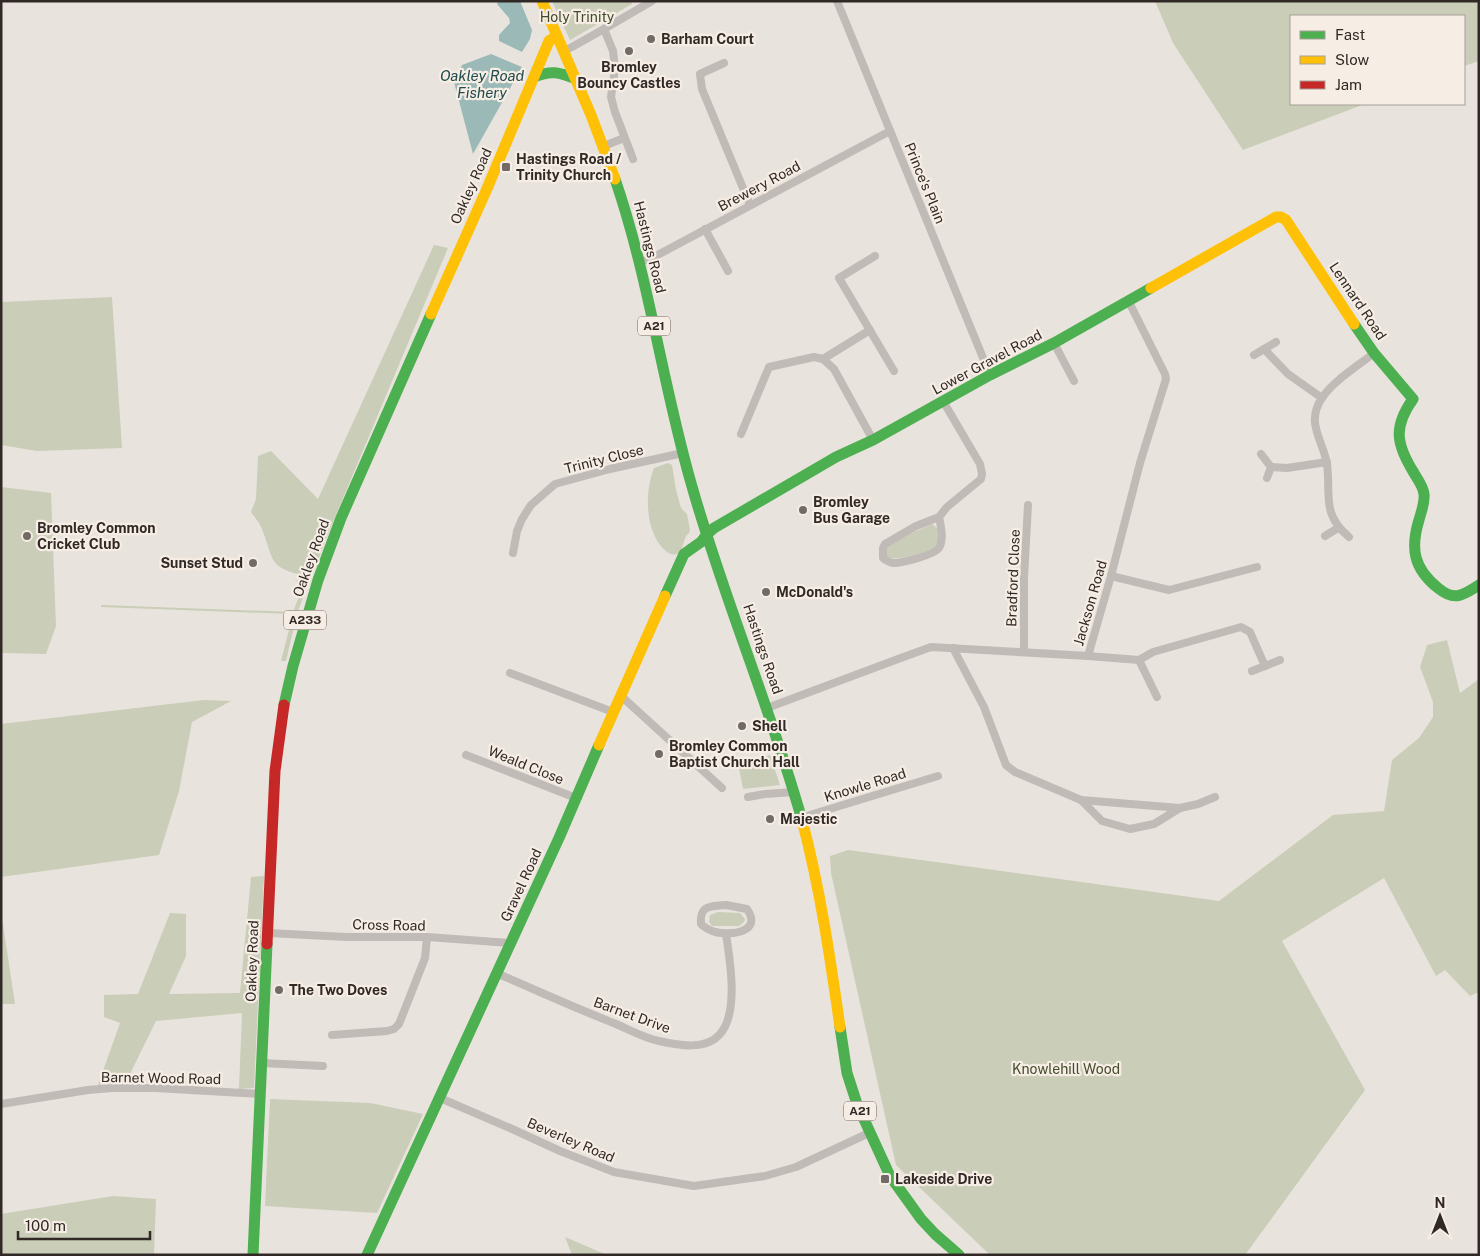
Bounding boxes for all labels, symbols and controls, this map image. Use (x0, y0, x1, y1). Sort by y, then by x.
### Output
park label: Holy Trinity (540, 9, 615, 25)
legend (1290, 15, 1465, 105)
text: Fast (1335, 26, 1365, 43)
place label: Barham Court (661, 31, 754, 47)
marker: Barham Court (645, 33, 657, 45)
marker: Bromley Bouncy Castles (623, 45, 635, 57)
text: Slow (1335, 51, 1370, 68)
place label: Bromley Bouncy Castles (577, 59, 681, 91)
water label: Oakley Road Fishery (440, 67, 524, 101)
text: Jam (1335, 76, 1362, 93)
street label: Prince's Plain (901, 140, 949, 226)
street label: Oakley Road (447, 146, 495, 226)
place label: Hastings Road / Trinity Church (516, 151, 622, 183)
street label: Brewery Road (715, 158, 803, 214)
marker: Hastings Road / Trinity Church (500, 161, 512, 173)
street label: Hastings Road (631, 199, 669, 295)
street label: Lennard Road (1326, 259, 1390, 343)
road number: A21 (638, 316, 670, 336)
street label: Lower Gravel Road (929, 326, 1045, 398)
street label: Trinity Close (563, 441, 645, 477)
place label: Bromley Bus Garage (813, 494, 890, 526)
marker: Bromley Bus Garage (797, 504, 809, 516)
street label: Oakley Road (290, 517, 332, 599)
place label: Bromley Common Cricket Club (37, 520, 156, 552)
street label: Bradford Close (1003, 529, 1023, 627)
marker: Bromley Common Cricket Club (21, 530, 33, 542)
place label: Sunset Stud (160, 555, 243, 571)
marker: Sunset Stud (247, 557, 259, 569)
street label: Jackson Road (1070, 558, 1110, 648)
place label: McDonald's (776, 584, 853, 600)
marker: McDonald's (760, 586, 772, 598)
street label: Hastings Road (740, 602, 786, 696)
road number: A233 (284, 610, 326, 630)
place label: Shell (752, 718, 787, 734)
marker: Shell (736, 720, 748, 732)
place label: Bromley Common Baptist Church Hall (669, 738, 800, 770)
street label: Weald Close (486, 743, 566, 787)
marker: Bromley Common Baptist Church Hall (653, 748, 665, 760)
street label: Knowle Road (822, 765, 908, 805)
place label: Majestic (780, 811, 838, 827)
marker: Majestic (764, 813, 776, 825)
street label: Gravel Road (497, 846, 545, 924)
street label: Cross Road (352, 916, 426, 934)
street label: Oakley Road (243, 920, 261, 1002)
place label: The Two Doves (289, 982, 387, 998)
marker: The Two Doves (273, 984, 285, 996)
street label: Barnet Drive (591, 994, 673, 1036)
park label: Knowlehill Wood (1012, 1061, 1120, 1077)
street label: Barnet Wood Road (101, 1069, 221, 1087)
road number: A21 (844, 1102, 876, 1120)
street label: Beverley Road (525, 1114, 617, 1166)
place label: Lakeside Drive (895, 1171, 992, 1187)
marker: Lakeside Drive (879, 1173, 891, 1185)
north arrow (1415, 1191, 1465, 1241)
text: N (1435, 1195, 1445, 1211)
scale bar (18, 1208, 150, 1240)
text: 100 m (25, 1217, 66, 1234)

